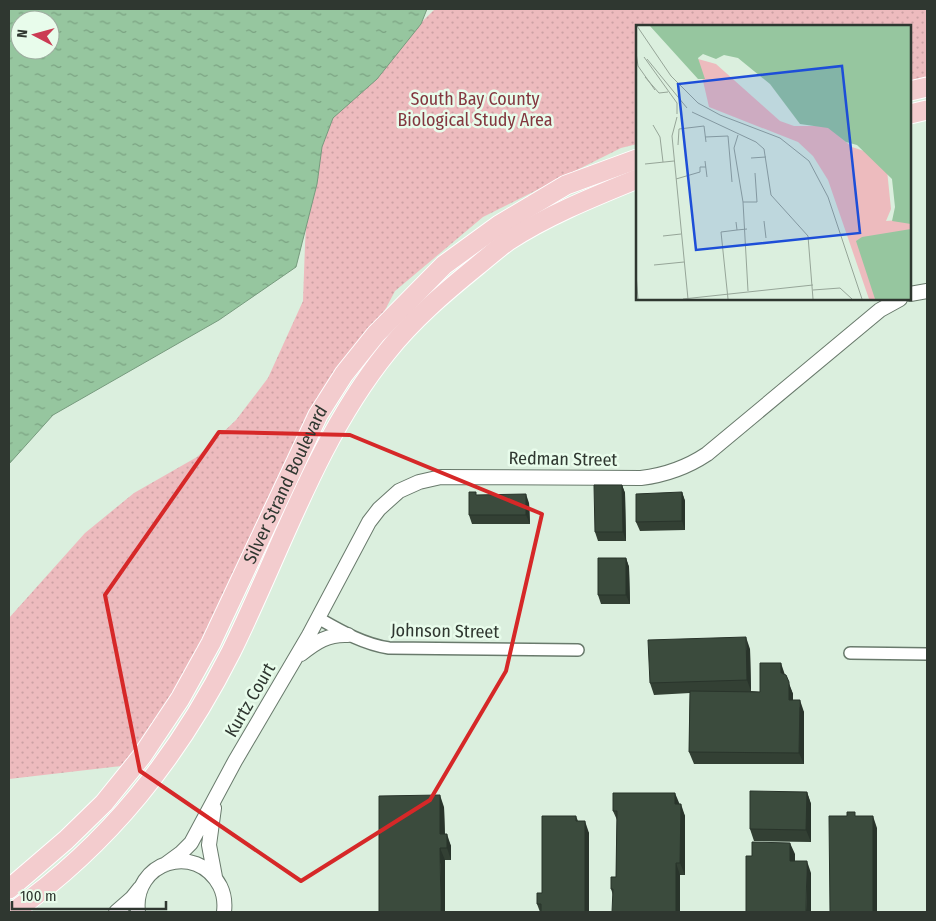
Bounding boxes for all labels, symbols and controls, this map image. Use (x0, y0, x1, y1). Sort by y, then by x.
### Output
north arrow (10, 10, 60, 60)
inset map (636, 25, 911, 300)
text: N (14, 29, 31, 39)
park label: South Bay County Biological Study Area (397, 88, 553, 131)
street label: Silver Strand Boulevard (239, 401, 332, 567)
street label: Redman Street (508, 447, 618, 471)
street label: Johnson Street (391, 619, 500, 643)
street label: Kurtz Court (220, 659, 280, 741)
scale bar (12, 878, 166, 910)
text: 100 m (20, 887, 57, 905)

